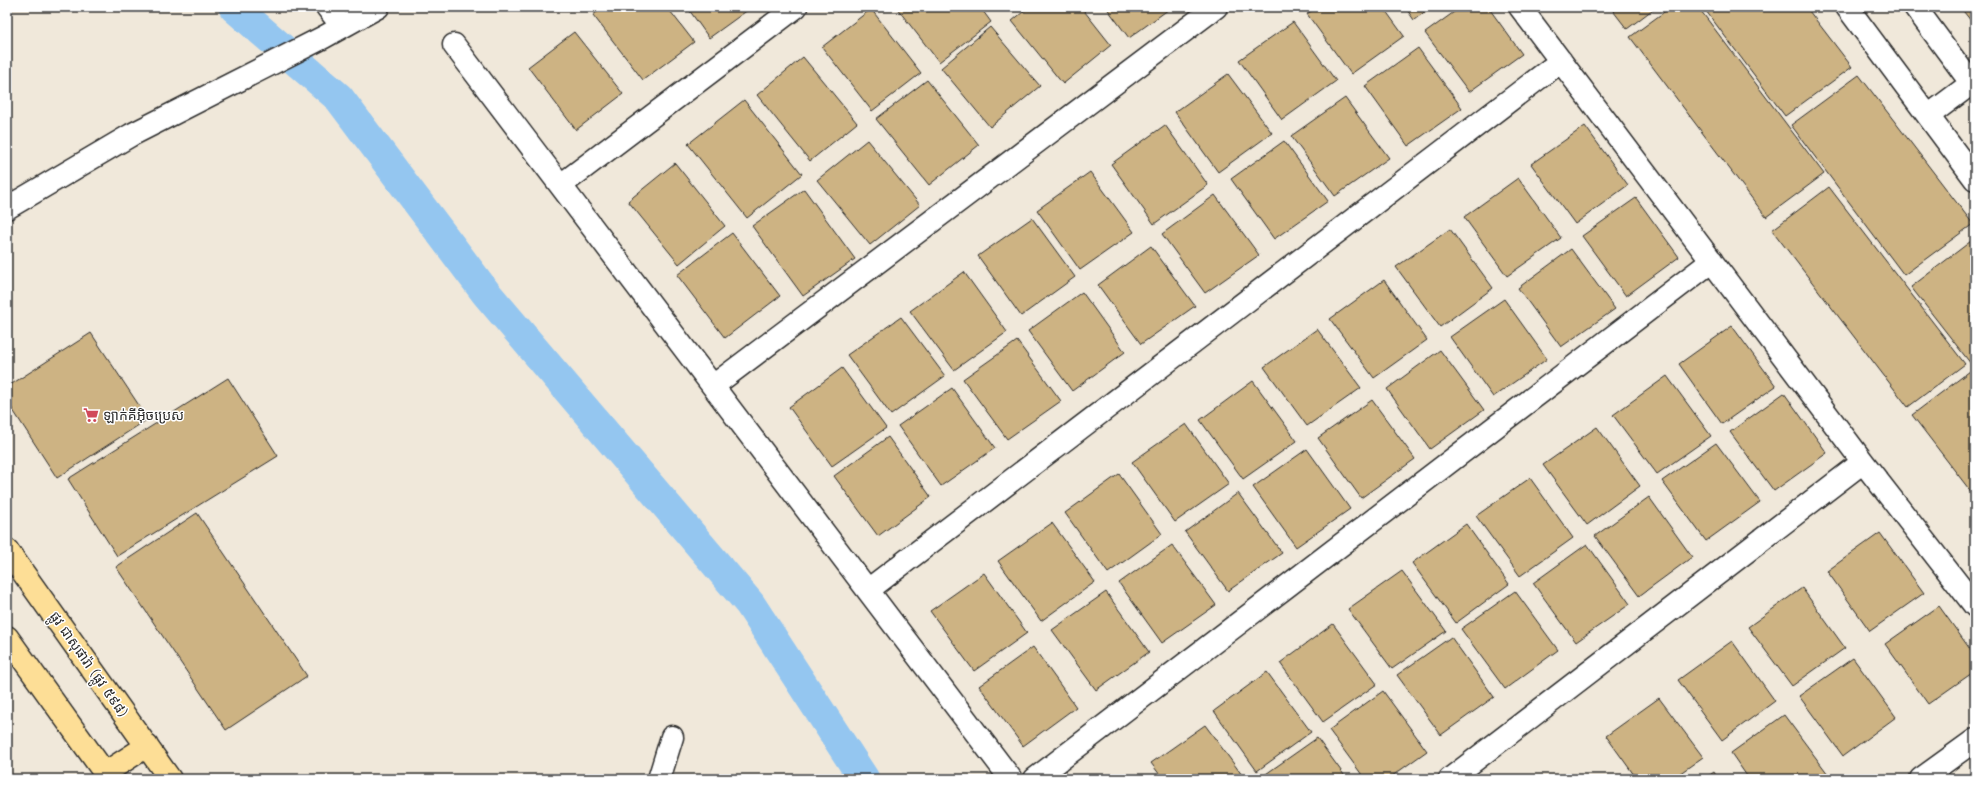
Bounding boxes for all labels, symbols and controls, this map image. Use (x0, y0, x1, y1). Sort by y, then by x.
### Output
supermarket icon: ឡាក់គីអ៊ិចប្រេស (82, 406, 100, 424)
place label: ឡាក់គីអ៊ិចប្រេស (103, 407, 184, 424)
street label: ផ្លូវ ជាសុផារ៉ា (ផ្លូវ ៥៩៨) (43, 608, 131, 722)

